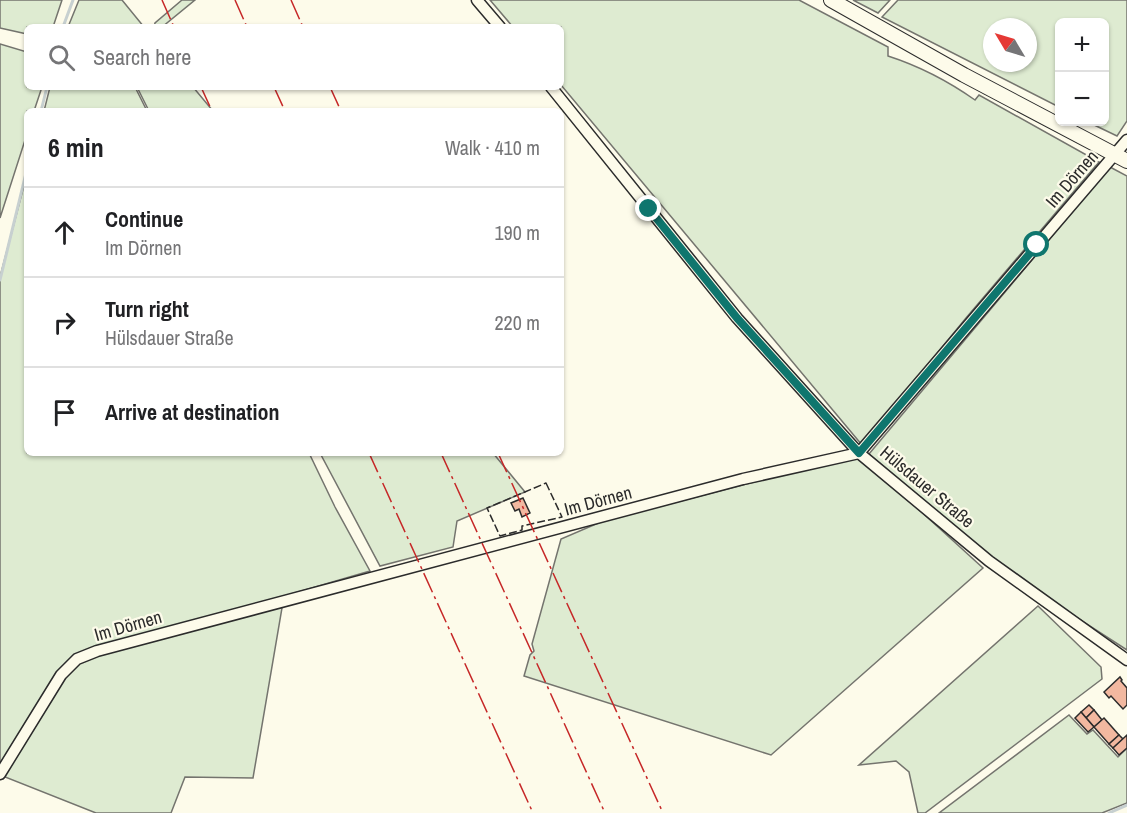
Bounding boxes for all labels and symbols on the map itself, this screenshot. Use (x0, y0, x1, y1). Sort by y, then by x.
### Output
north arrow (983, 18, 1037, 72)
street label: Im Dörnen (1040, 144, 1104, 213)
route end (635, 195, 661, 221)
route start (1023, 231, 1049, 257)
street label: Hülsdauer Straße (875, 440, 980, 533)
street label: Im Dörnen (561, 480, 634, 522)
street label: Im Dörnen (91, 604, 164, 647)

